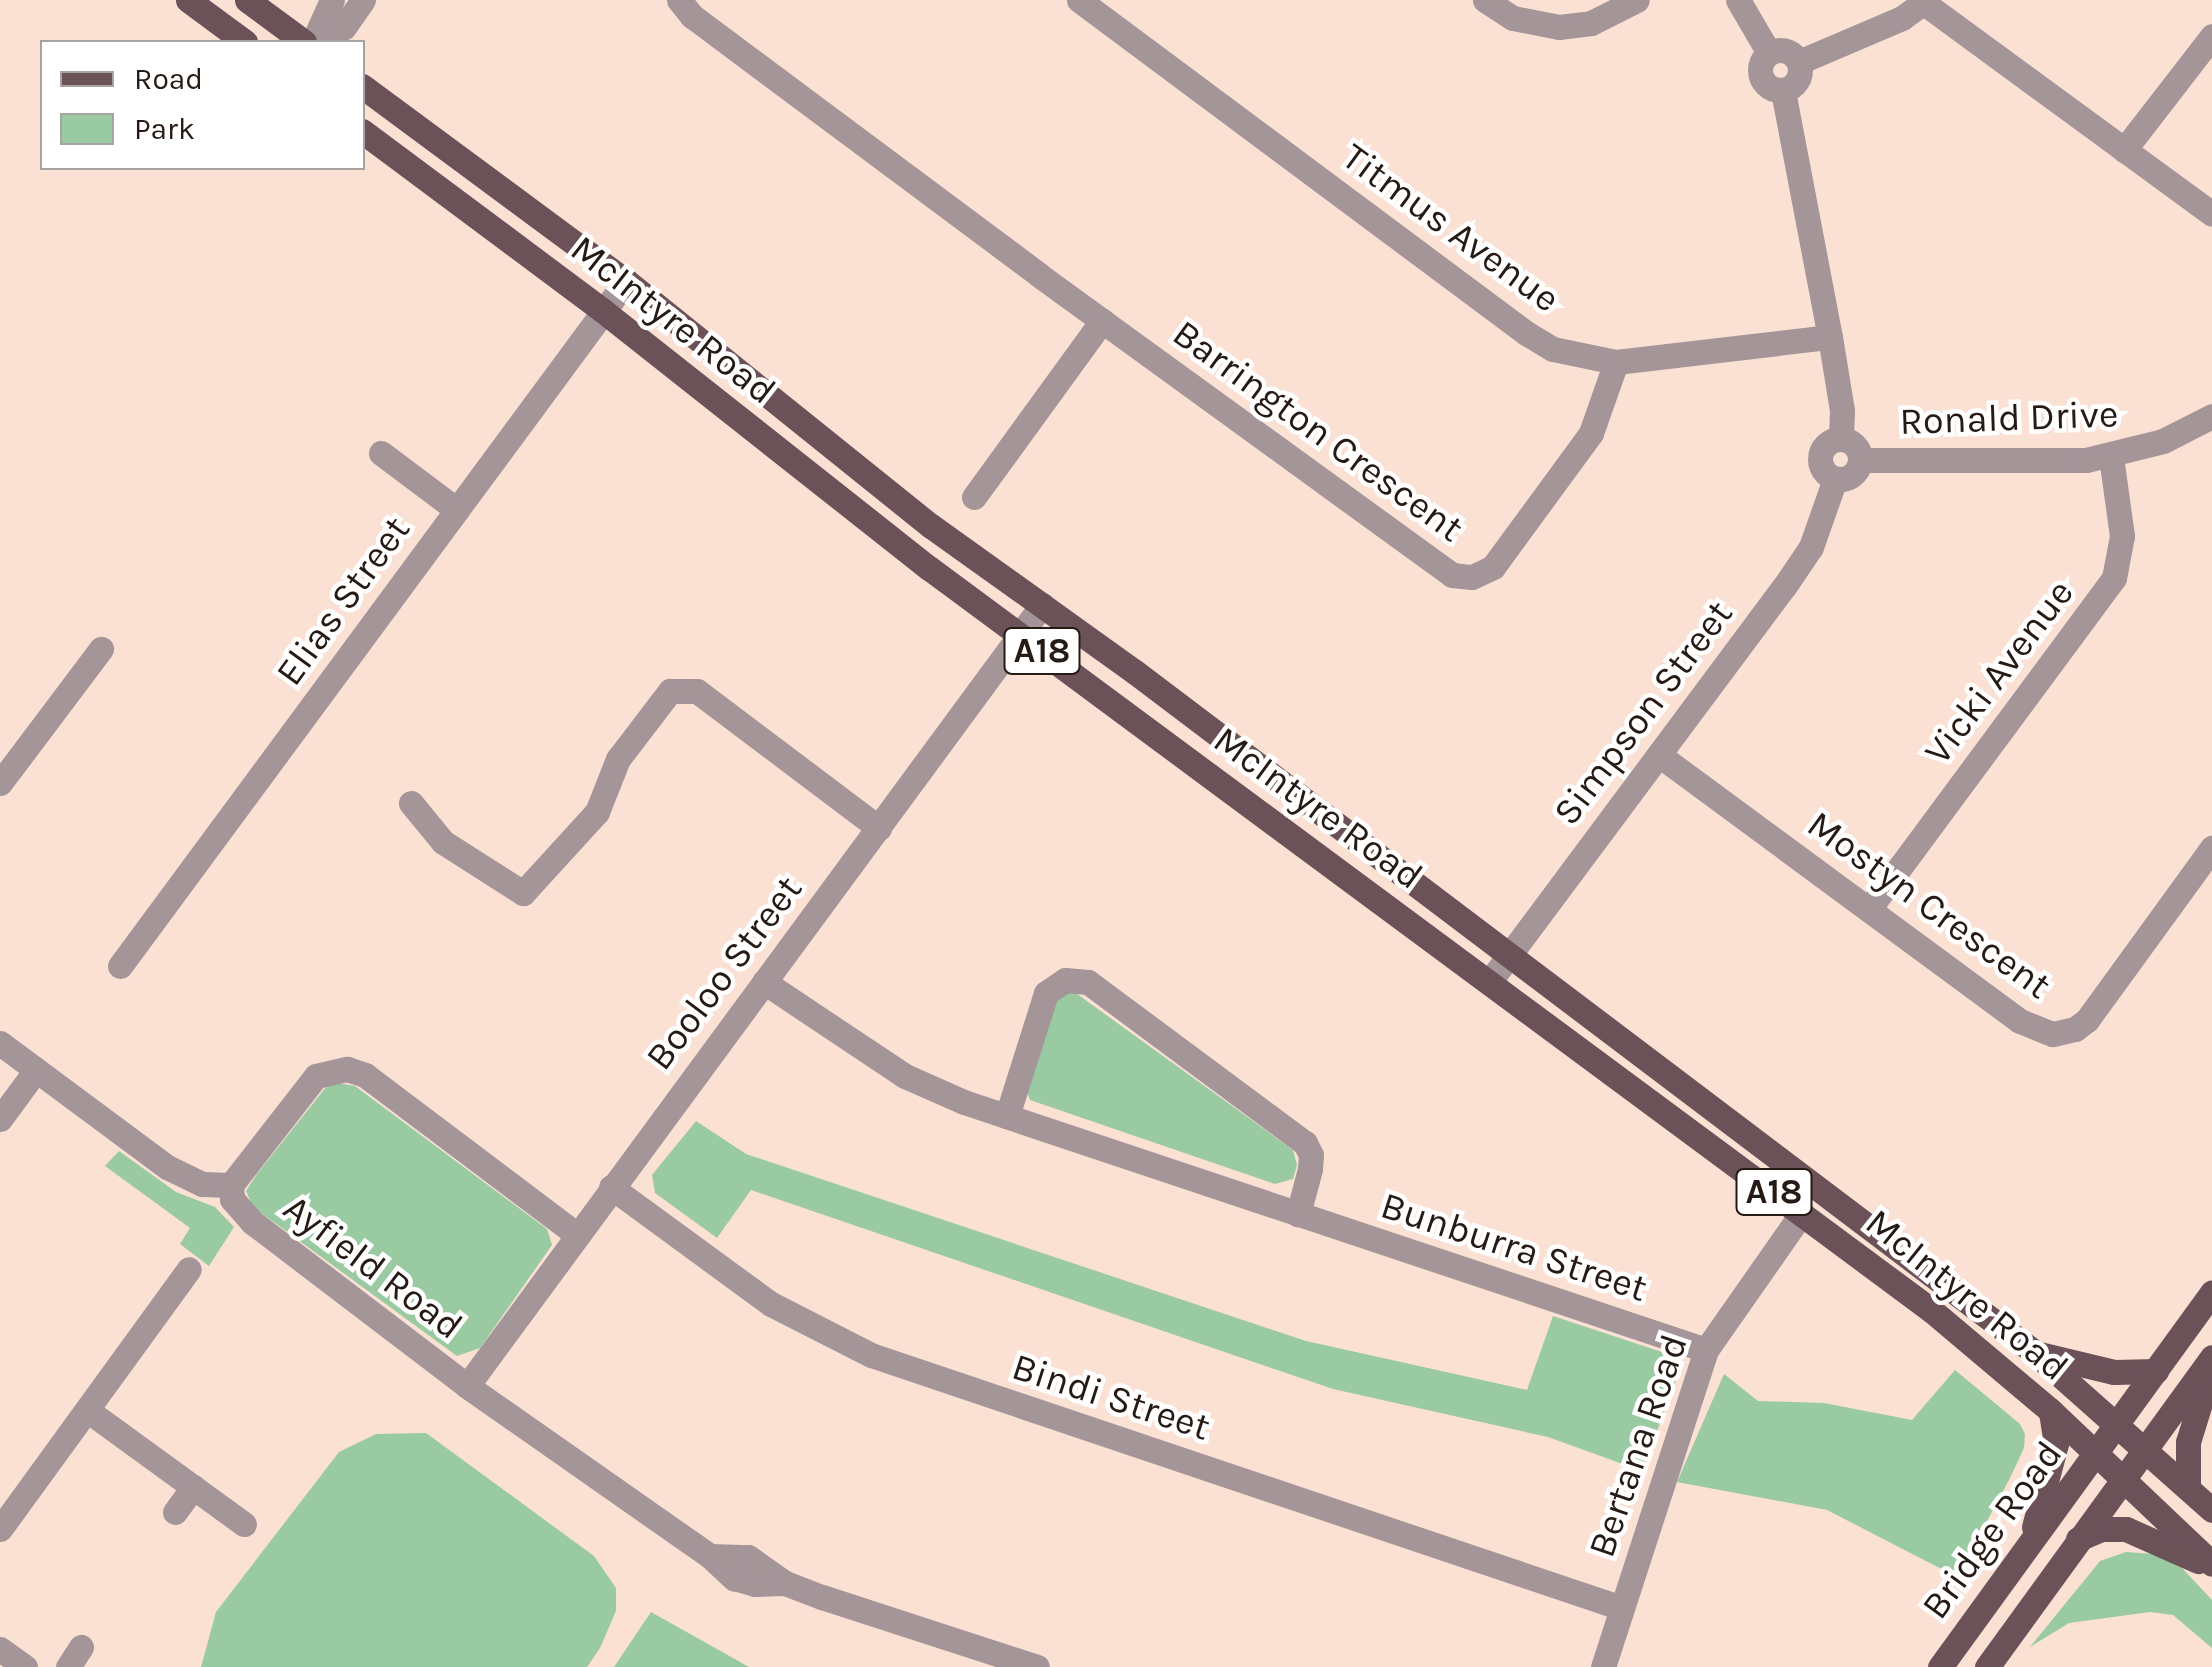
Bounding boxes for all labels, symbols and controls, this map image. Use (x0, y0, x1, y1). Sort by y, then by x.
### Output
legend (40, 40, 365, 170)
text: Road (134, 61, 203, 97)
text: Park (134, 111, 195, 147)
street label: Titmus Avenue (1334, 134, 1568, 322)
street label: McIntyre Road (562, 226, 784, 414)
street label: Barrington Crescent (1164, 310, 1472, 552)
street label: Ronald Drive (1899, 391, 2119, 445)
street label: Elias Street (266, 508, 420, 694)
street label: Vicki Avenue (1915, 571, 2083, 773)
street label: Simpson Street (1544, 592, 1742, 834)
road number: A18 (1002, 621, 1082, 681)
street label: McIntyre Road (1205, 717, 1431, 899)
street label: Mostyn Crescent (1798, 801, 2060, 1009)
street label: Booloo Street (636, 867, 812, 1079)
road number: A18 (1734, 1162, 1814, 1222)
street label: Bunburra Street (1375, 1183, 1653, 1311)
street label: Ayfield Road (275, 1185, 471, 1349)
street label: McIntyre Road (1857, 1200, 2077, 1390)
street label: Bertana Road (1579, 1329, 1697, 1563)
street label: Bindi Street (1006, 1344, 1216, 1450)
street label: Bridge Road (1912, 1432, 2072, 1628)

